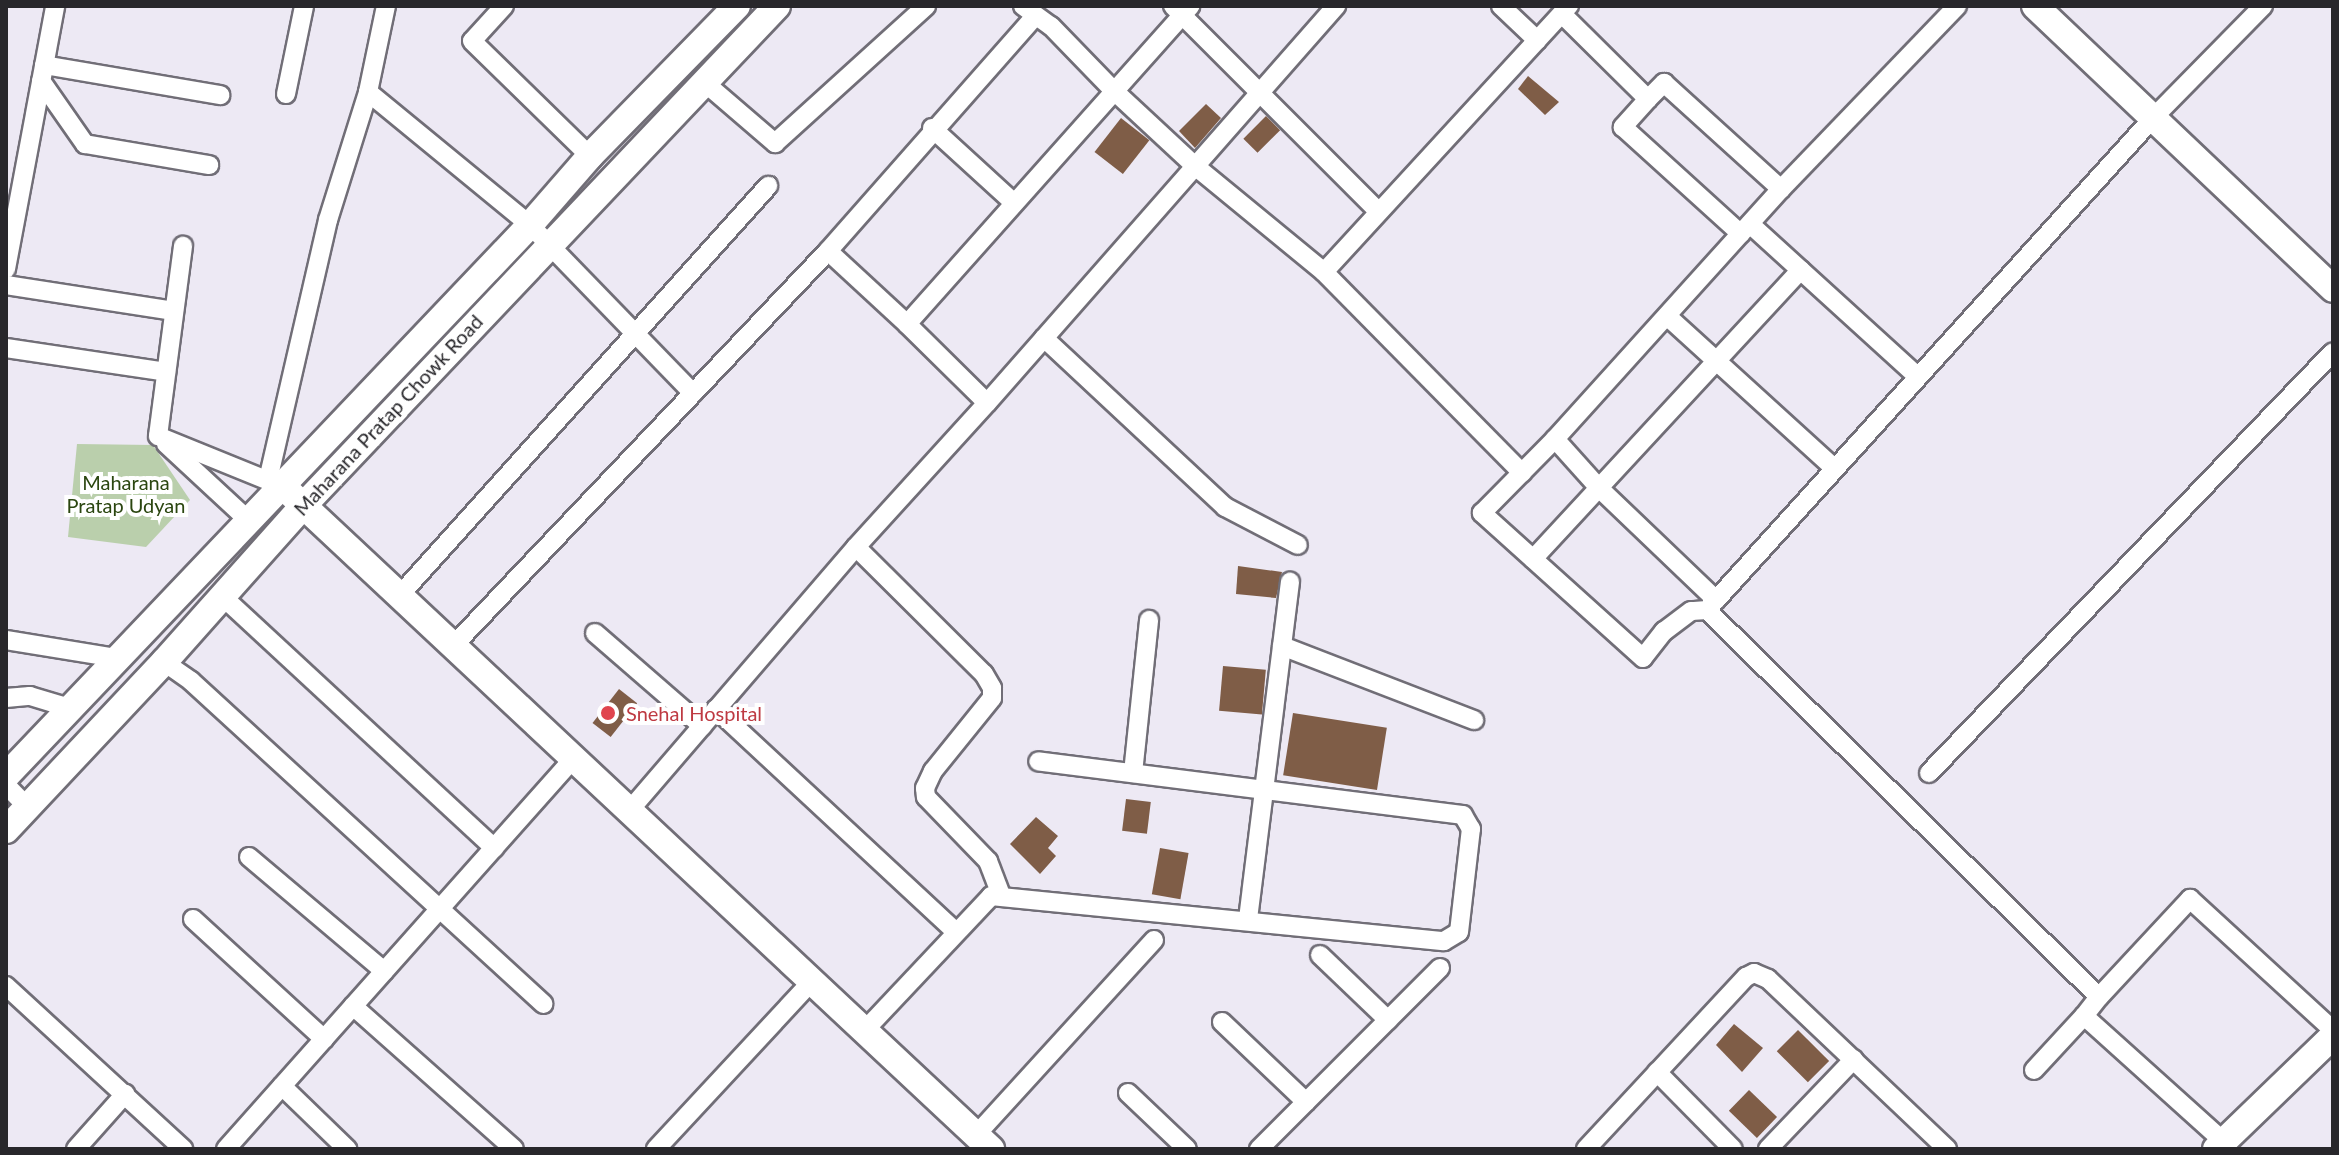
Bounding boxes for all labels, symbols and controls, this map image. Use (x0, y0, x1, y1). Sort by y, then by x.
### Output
street label: Maharana Pratap Chowk Road (289, 310, 487, 520)
park label: Maharana Pratap Udyan (67, 471, 185, 518)
place label: Snehal Hospital (626, 701, 762, 725)
marker: Snehal Hospital (597, 702, 619, 724)

